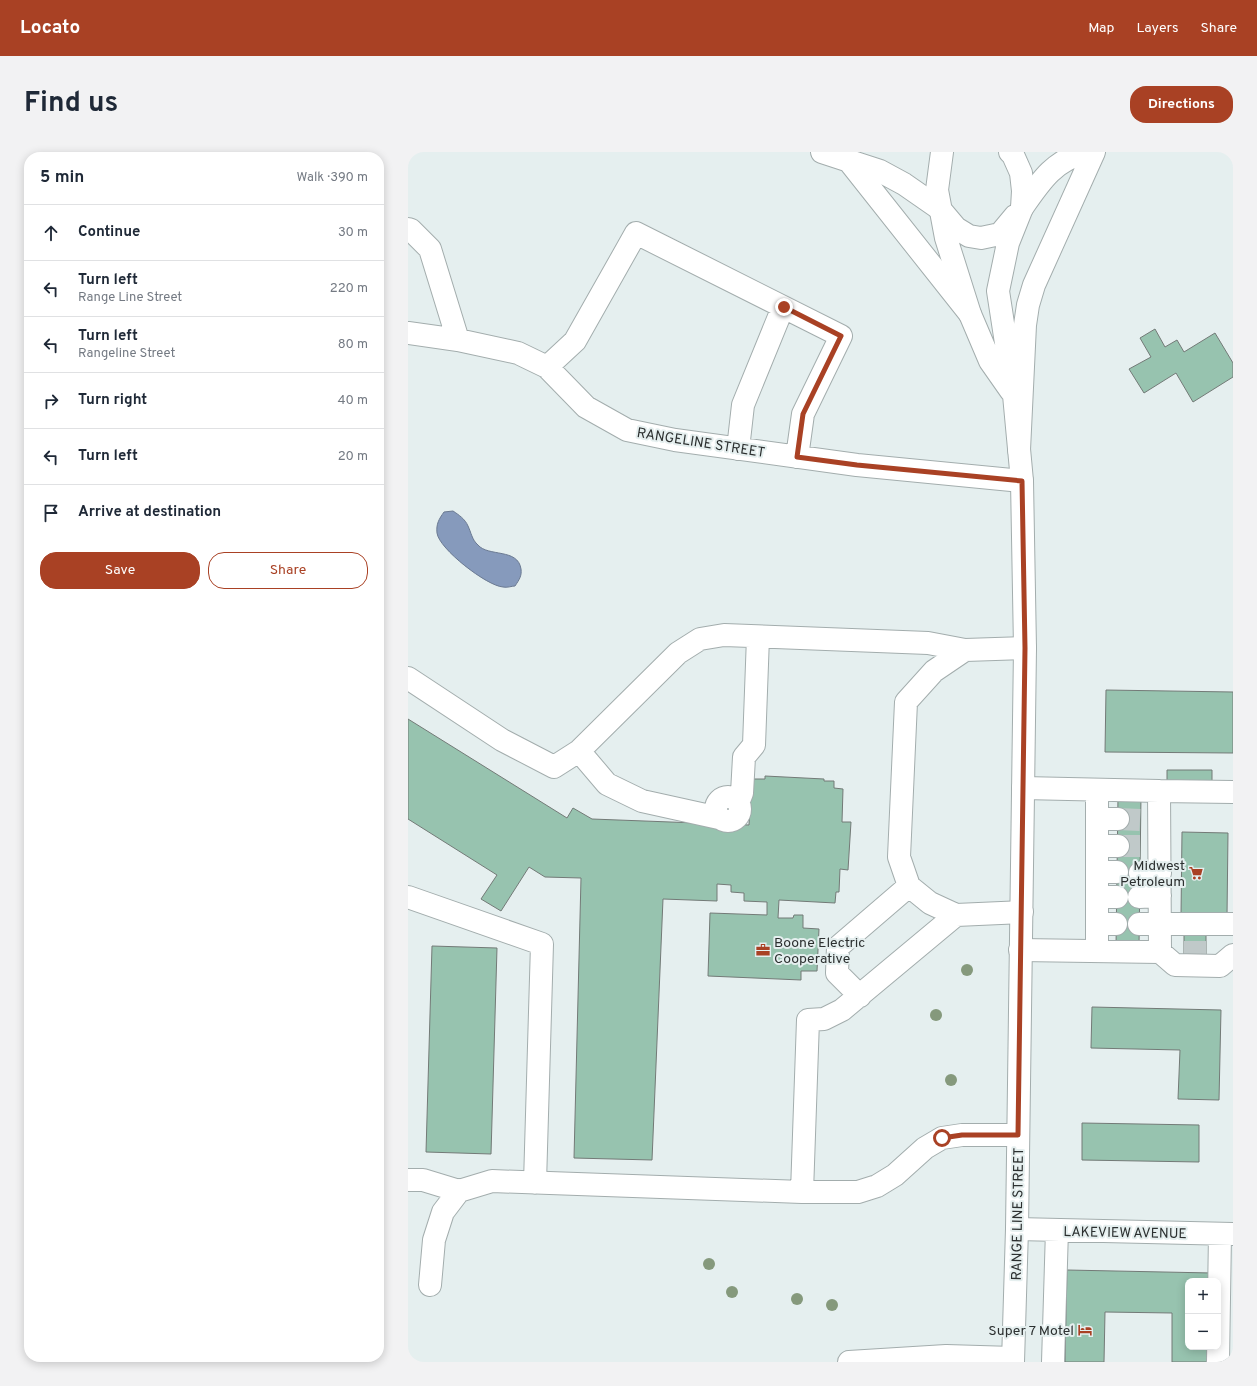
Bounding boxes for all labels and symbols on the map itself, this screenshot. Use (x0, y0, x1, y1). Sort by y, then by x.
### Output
route end (775, 298, 793, 316)
street label: RANGELINE STREET (635, 425, 766, 462)
place label: Midwest Petroleum (1120, 858, 1185, 891)
supermarket icon: Midwest Petroleum (1188, 865, 1204, 881)
place label: Boone Electric Cooperative (774, 935, 865, 968)
office icon: Boone Electric Cooperative (755, 942, 771, 958)
route start (933, 1129, 951, 1147)
street label: RANGE LINE STREET (1009, 1147, 1028, 1281)
street label: LAKEVIEW AVENUE (1063, 1224, 1187, 1243)
hotel icon: Super 7 Motel (1077, 1322, 1093, 1338)
place label: Super 7 Motel (988, 1323, 1074, 1340)

